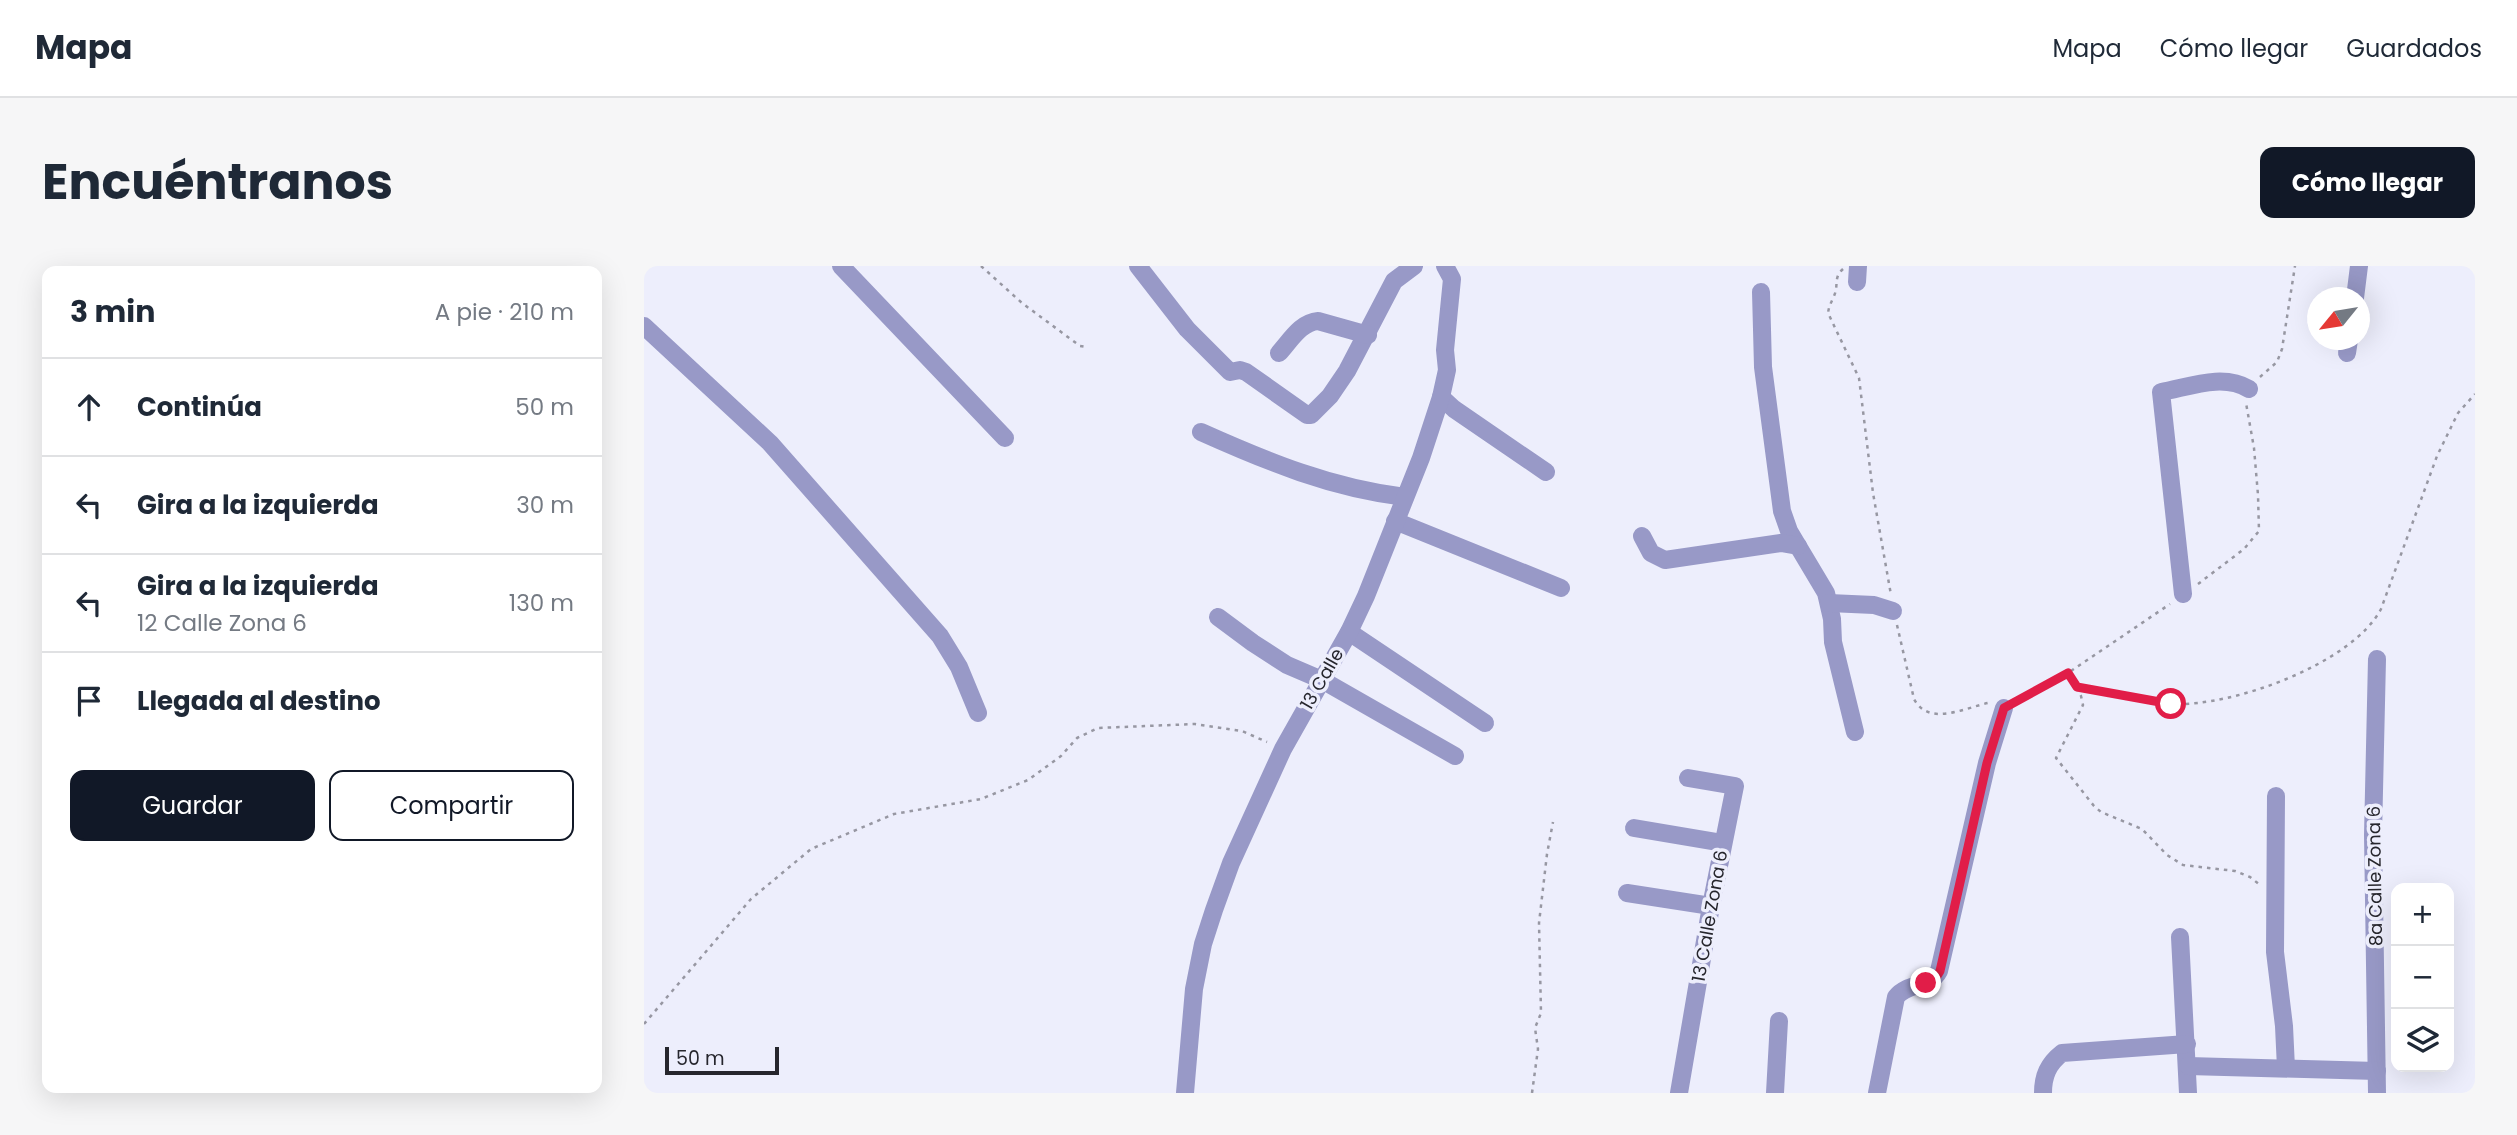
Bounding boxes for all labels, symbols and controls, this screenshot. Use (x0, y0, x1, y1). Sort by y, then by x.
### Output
text: Mapa (35, 24, 133, 71)
text: Mapa (2052, 32, 2122, 65)
text: Cómo llegar (2160, 32, 2308, 65)
text: Guardados (2346, 32, 2482, 65)
button: Cómo llegar (2260, 147, 2475, 218)
text: Encuéntranos (42, 148, 393, 216)
north arrow (2307, 287, 2370, 350)
text: 3 min (70, 290, 155, 333)
text: A pie · 210 m (435, 296, 574, 328)
icon: ahead (70, 388, 108, 426)
text: Continúa (137, 389, 262, 425)
text: 50 m (515, 391, 574, 423)
icon: left (70, 486, 108, 524)
text: Gira a la izquierda (137, 487, 379, 523)
text: 30 m (516, 489, 574, 521)
text: Gira a la izquierda (137, 568, 379, 604)
icon: left (70, 584, 108, 622)
text: 130 m (509, 587, 574, 619)
text: 12 Calle Zona 6 (137, 607, 307, 639)
street label: 13 Calle (1294, 643, 1349, 714)
icon: arrive (70, 682, 108, 720)
text: Llegada al destino (137, 683, 381, 719)
route start (2155, 688, 2186, 719)
button: Guardar (70, 770, 315, 841)
button: Compartir (329, 770, 574, 841)
street label: 8a Calle Zona 6 (2361, 806, 2388, 946)
street label: 13 Calle Zona 6 (1686, 848, 1733, 984)
map controls (2391, 883, 2454, 1072)
button: + (2391, 883, 2454, 946)
button: − (2391, 946, 2454, 1009)
route end (1910, 967, 1941, 998)
button: layers (2391, 1009, 2454, 1072)
scale bar (665, 1044, 779, 1076)
text: 50 m (676, 1045, 725, 1072)

